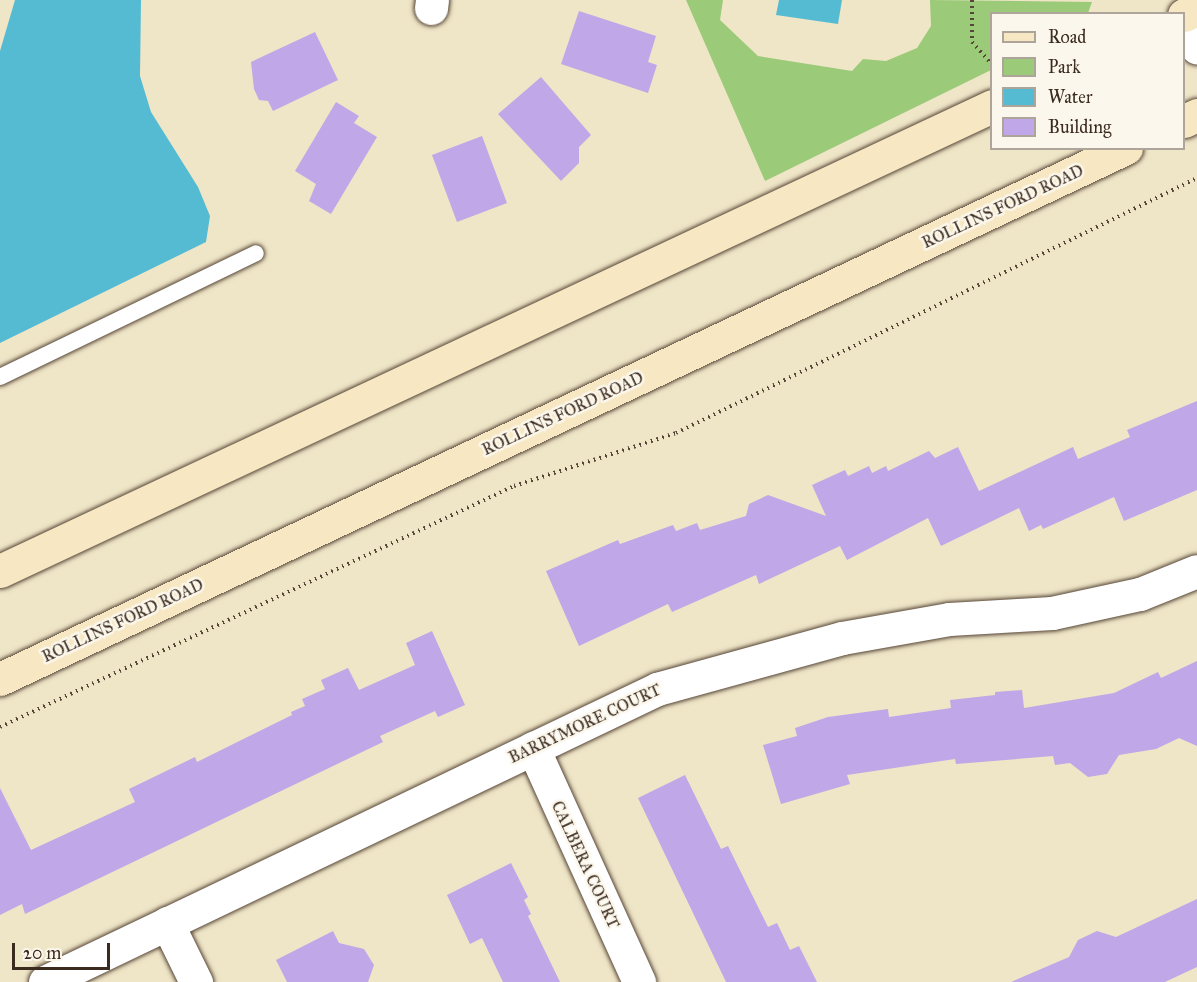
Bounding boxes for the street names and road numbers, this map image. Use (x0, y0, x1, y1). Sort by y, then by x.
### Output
street label: ROLLINS FORD ROAD (919, 161, 1087, 253)
street label: ROLLINS FORD ROAD (479, 368, 647, 460)
street label: ROLLINS FORD ROAD (39, 575, 207, 667)
street label: BARRYMORE COURT (506, 680, 664, 768)
street label: CALBERA COURT (547, 798, 623, 932)

